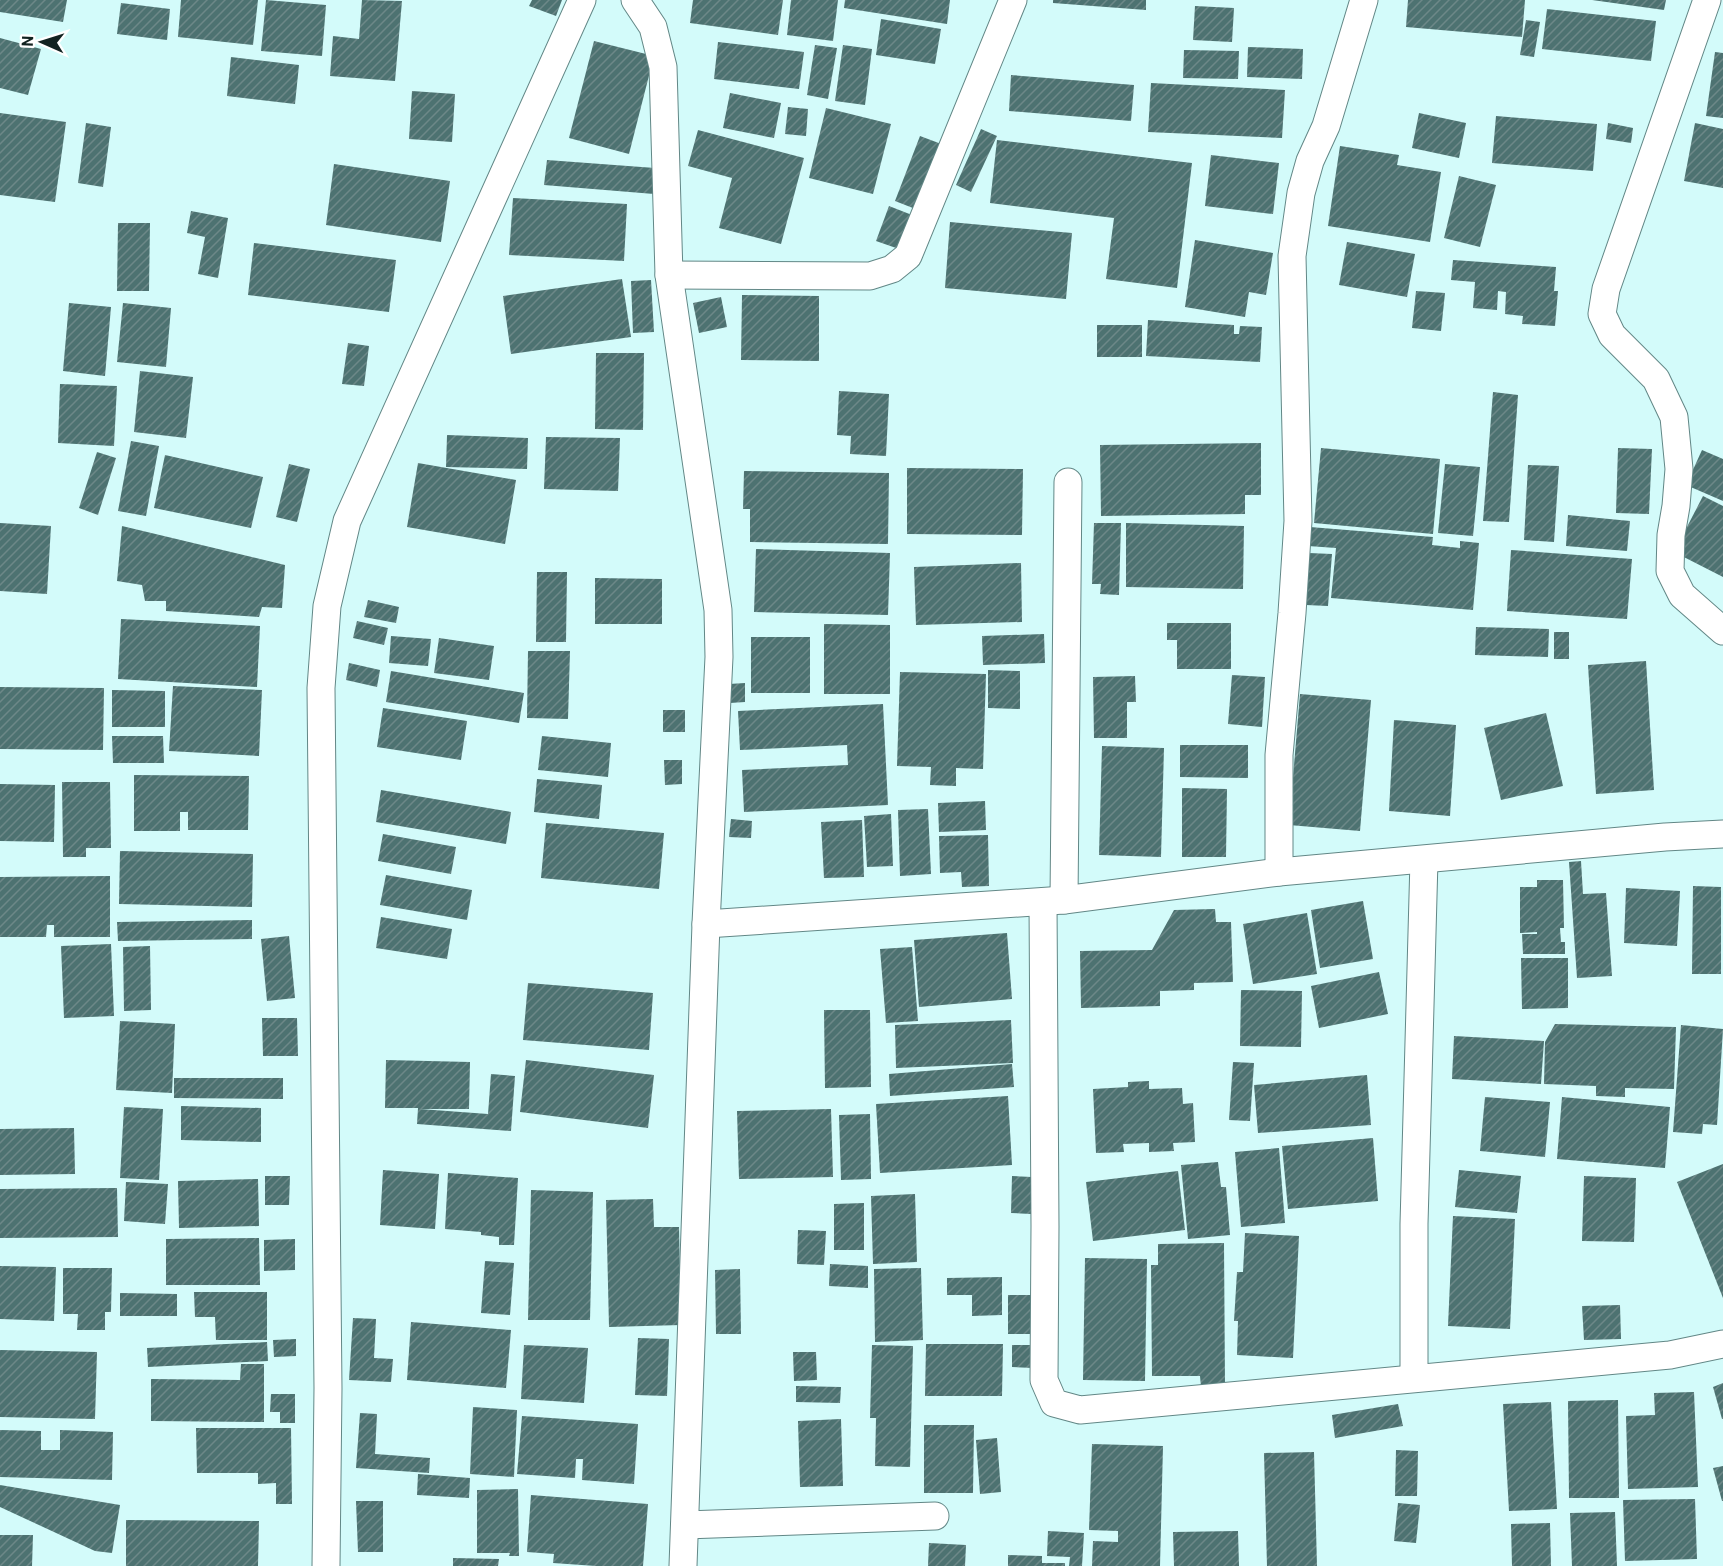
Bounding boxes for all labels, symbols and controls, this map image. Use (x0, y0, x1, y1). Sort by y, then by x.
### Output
north arrow (12, 12, 72, 72)
text: N (17, 35, 36, 47)

